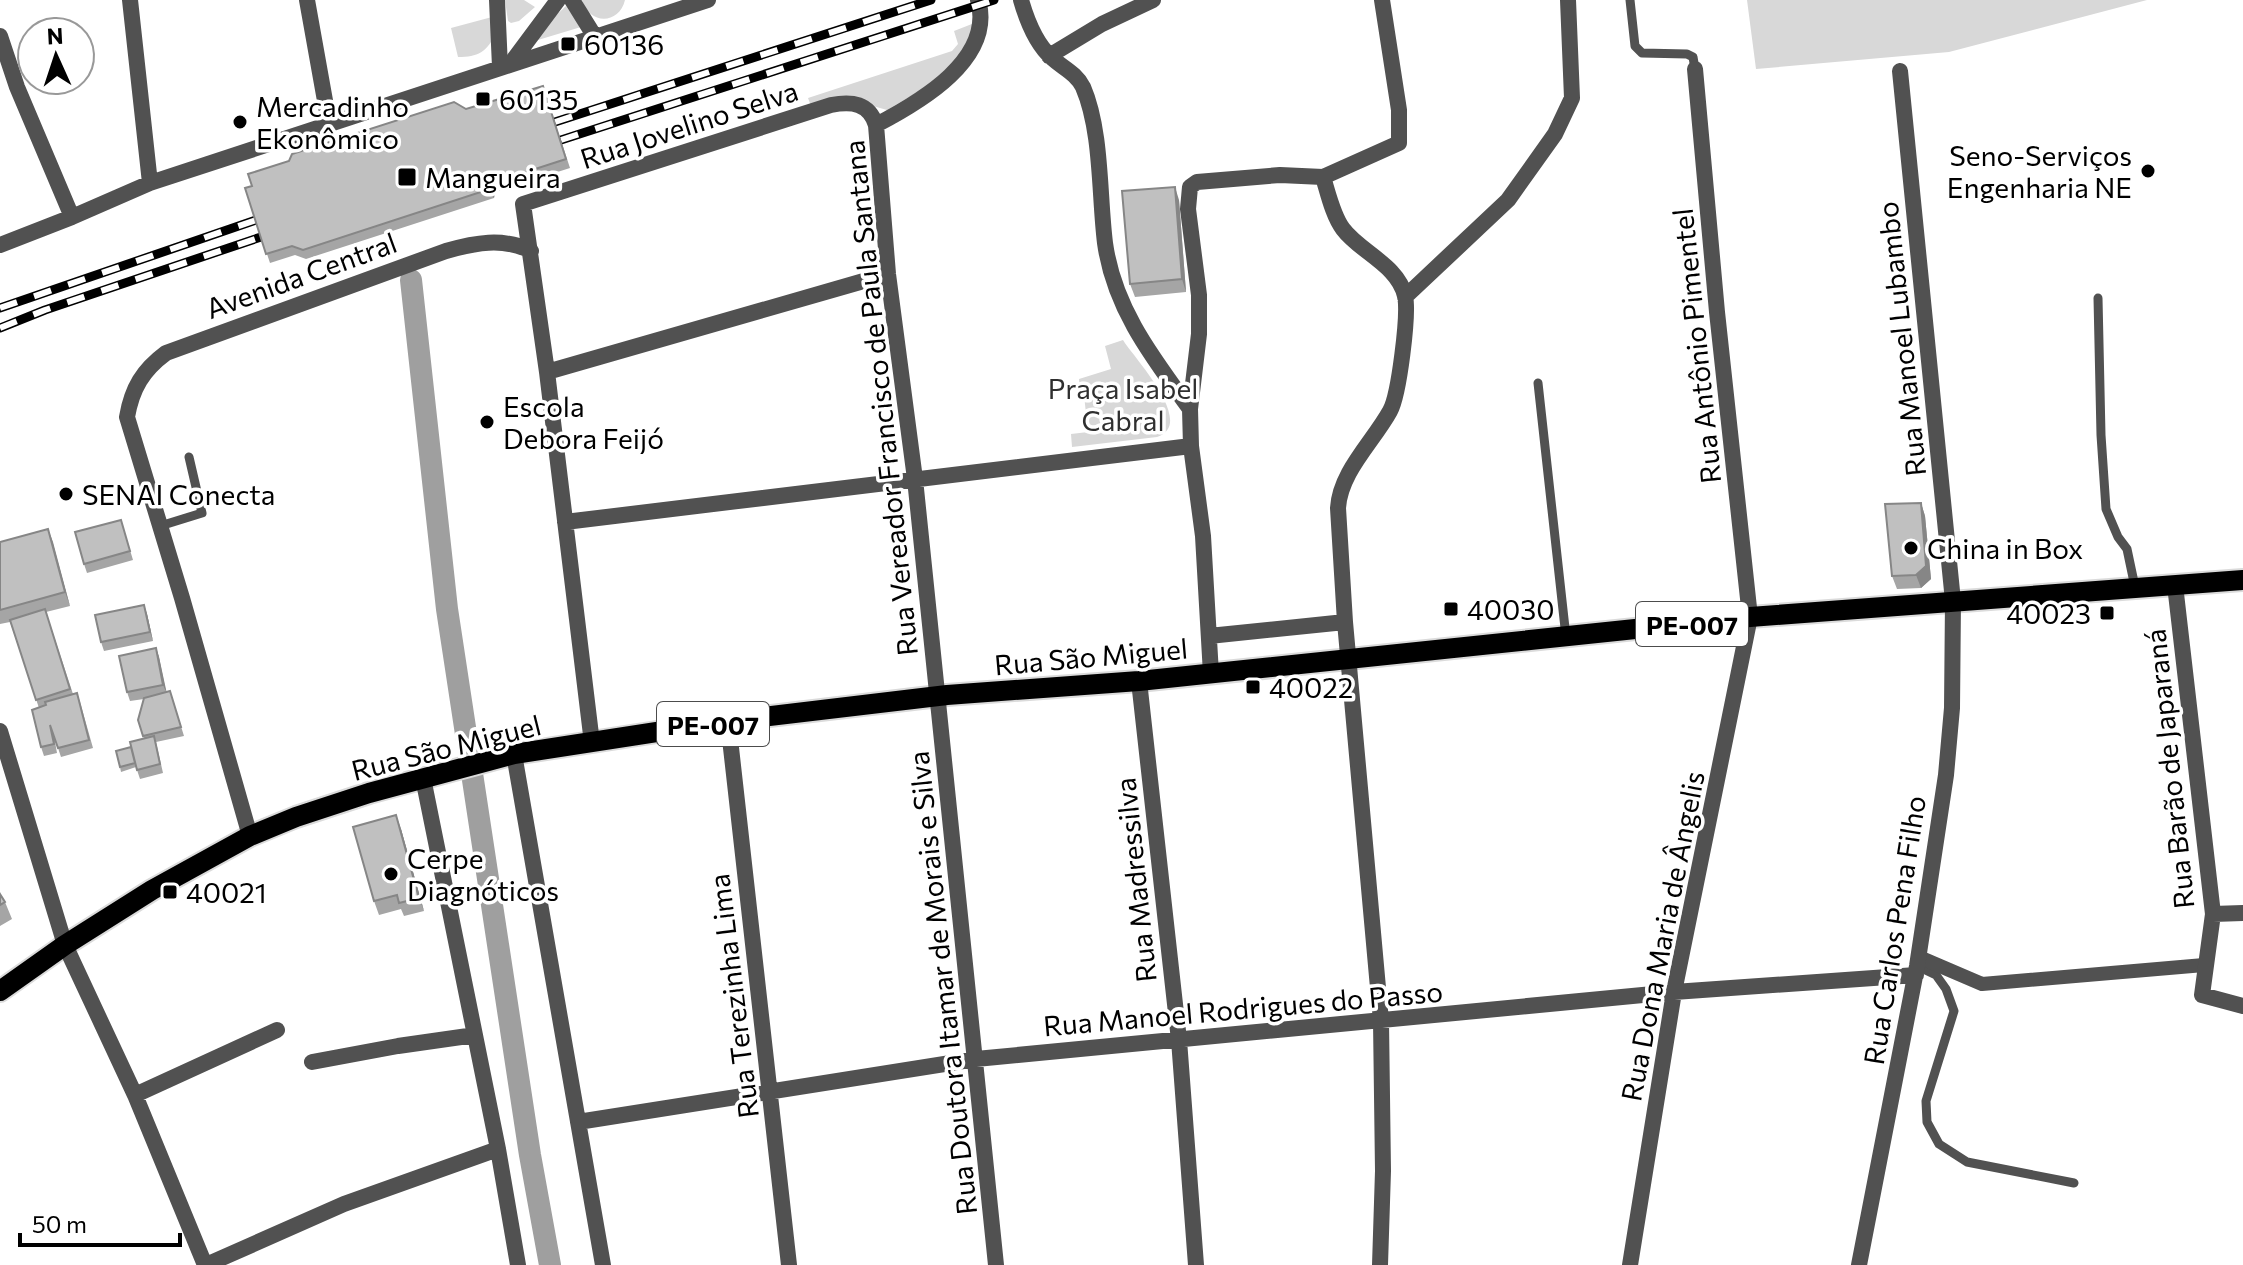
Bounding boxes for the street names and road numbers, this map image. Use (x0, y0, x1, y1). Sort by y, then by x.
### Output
street label: Rua Jovelino Selva (576, 73, 802, 175)
street label: Rua Vereador Francisco de Paula Santana (836, 139, 924, 657)
street label: Rua Manoel Lubambo (1870, 200, 1932, 478)
street label: Rua Antônio Pimentel (1665, 207, 1727, 485)
street label: Avenida Central (201, 225, 401, 325)
road number: PE-007 (1636, 602, 1748, 646)
street label: Rua Barão de Japaraná (2137, 628, 2201, 910)
street label: Rua São Miguel (993, 631, 1189, 681)
road number: PE-007 (657, 702, 769, 746)
street label: Rua São Miguel (348, 707, 544, 787)
street label: Rua Doutora Itamar de Morais e Silva (901, 750, 983, 1216)
street label: Rua Dona Maria de Ângelis (1613, 768, 1711, 1104)
street label: Rua Madressilva (1107, 776, 1163, 984)
street label: Rua Carlos Pena Filho (1856, 793, 1932, 1067)
street label: Rua Terezinha Lima (701, 872, 765, 1120)
street label: Rua Manoel Rodrigues do Passo (1042, 974, 1444, 1042)

